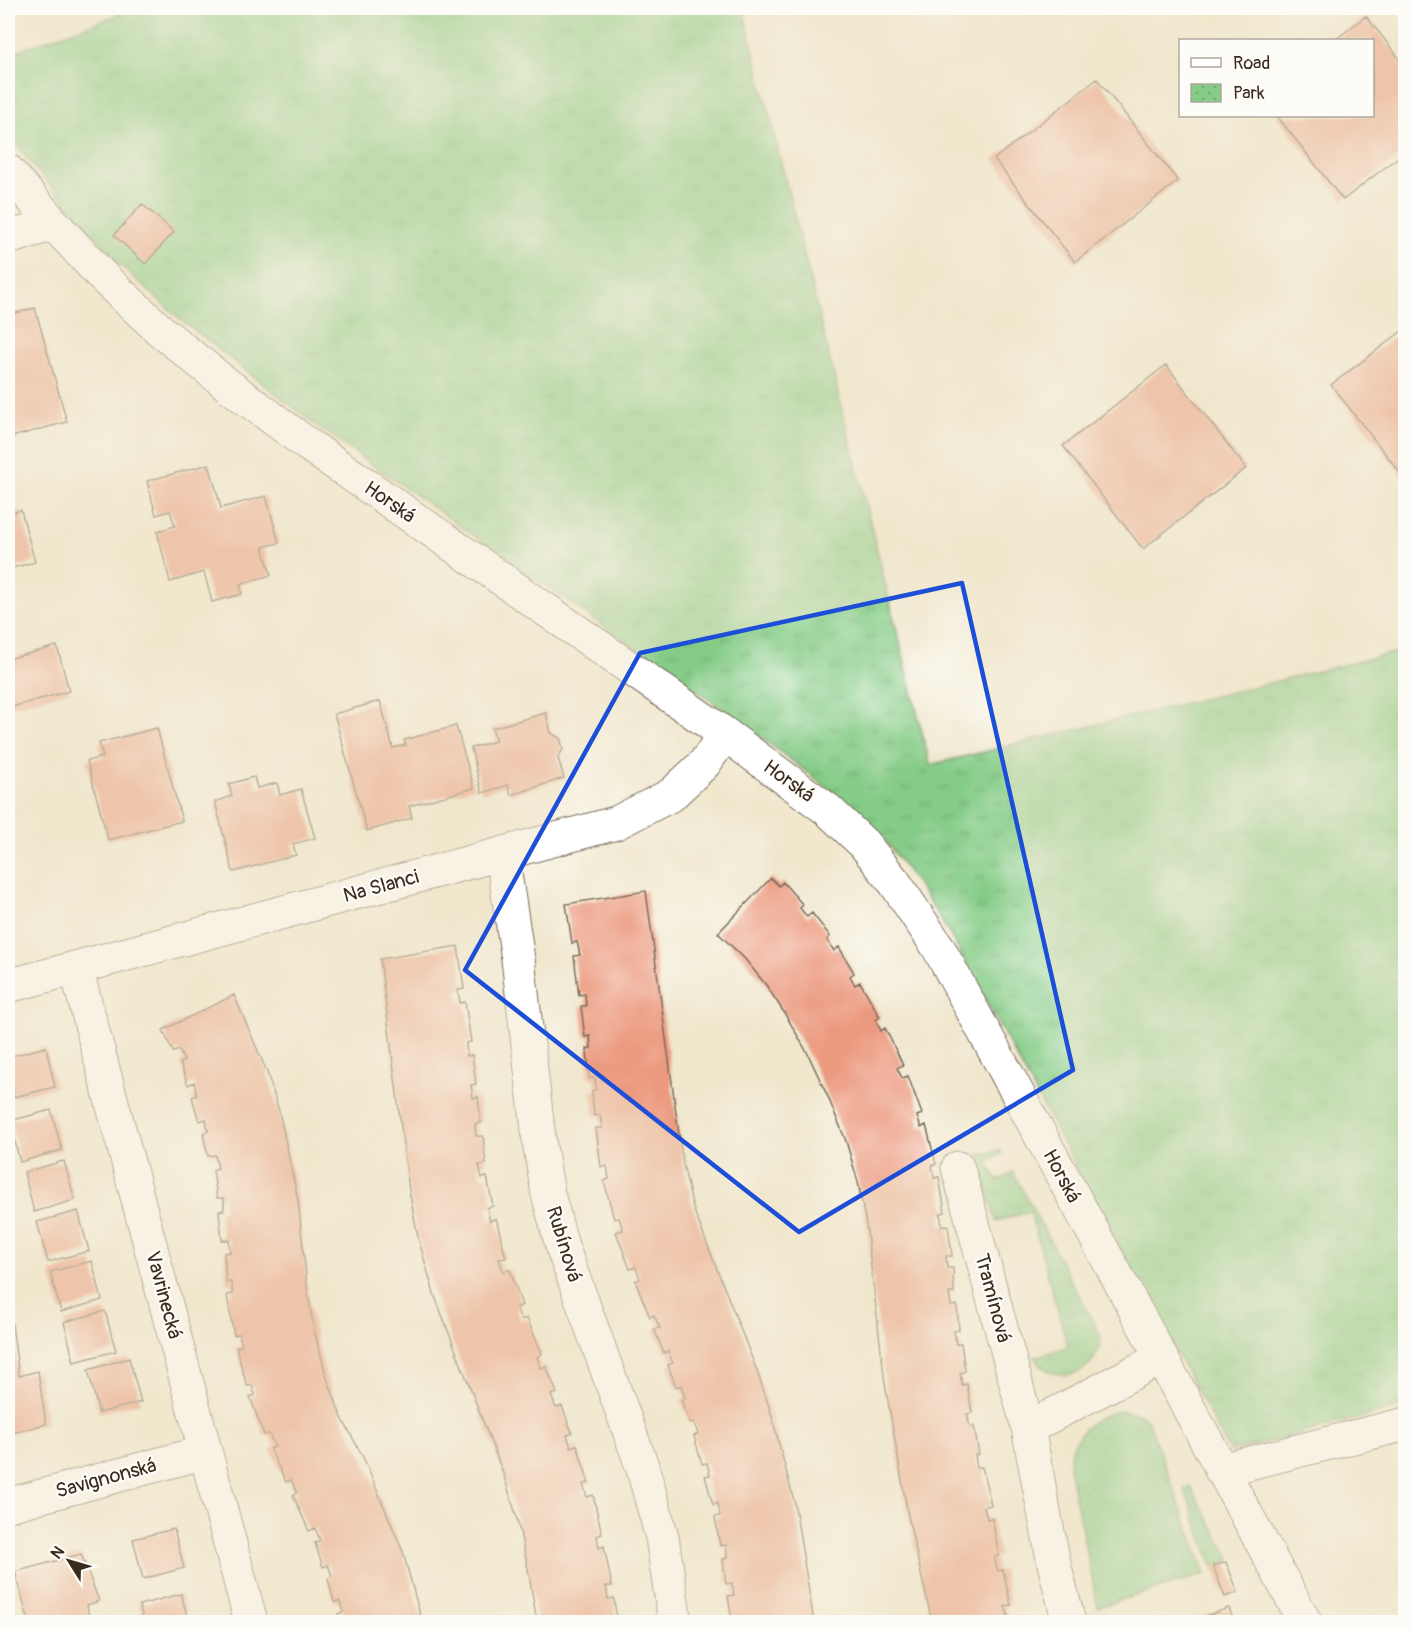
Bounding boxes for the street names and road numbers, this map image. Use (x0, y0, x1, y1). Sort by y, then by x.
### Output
street label: Horská (359, 475, 421, 529)
street label: Horská (759, 754, 819, 808)
street label: Na Slanci (340, 864, 422, 908)
street label: Horská (1038, 1145, 1086, 1207)
street label: Rubínová (541, 1203, 587, 1285)
street label: Vavrinecká (140, 1248, 188, 1342)
street label: Tramínová (969, 1251, 1017, 1345)
street label: Savignonská (53, 1453, 159, 1503)

